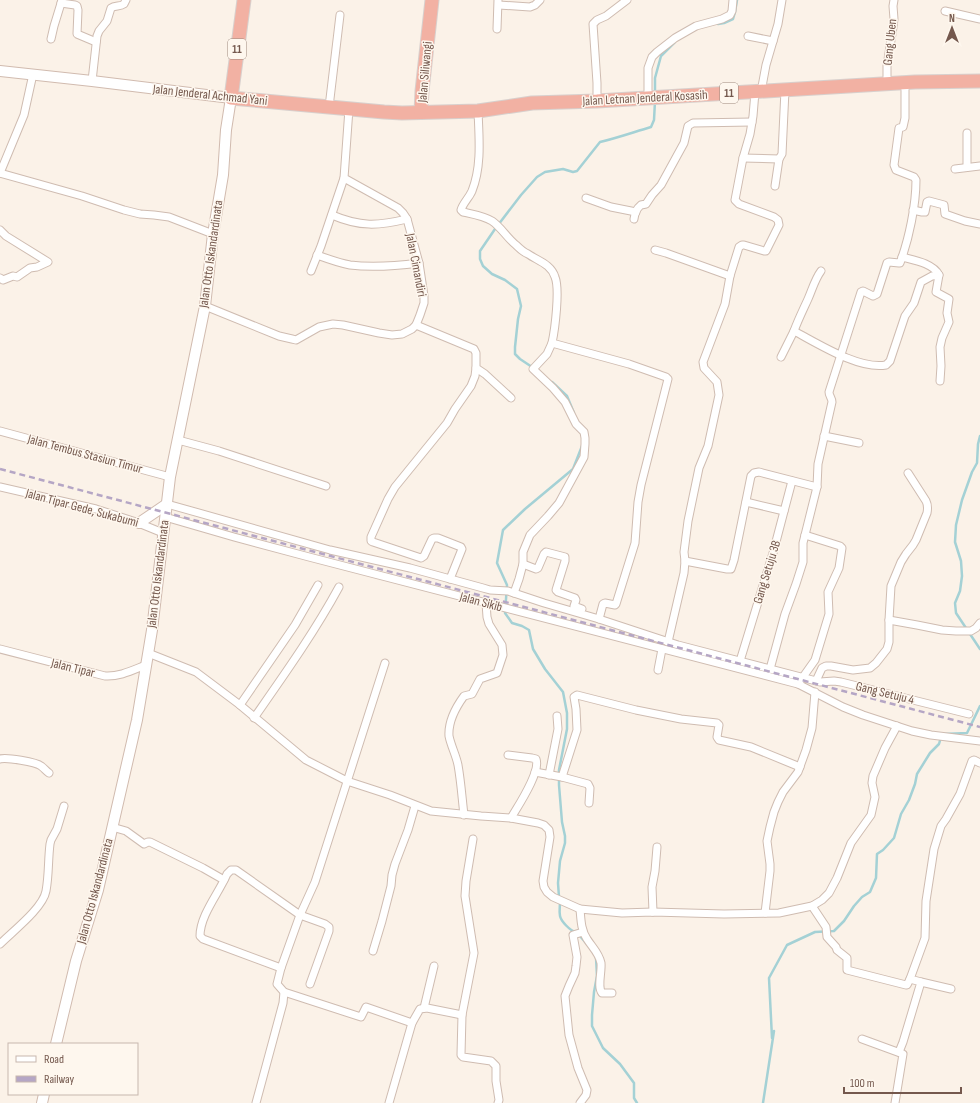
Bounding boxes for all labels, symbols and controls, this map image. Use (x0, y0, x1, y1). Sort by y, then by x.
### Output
north arrow (932, 8, 972, 48)
text: N (949, 12, 955, 25)
street label: Gang Uben (880, 18, 900, 66)
road number: 11 (228, 39, 246, 59)
street label: Jalan Siliwangi (414, 41, 436, 104)
street label: Jalan Jenderal Achmad Yani (151, 81, 268, 109)
road number: 11 (720, 83, 738, 103)
street label: Jalan Letnan Jenderal Kosasih (581, 87, 708, 109)
street label: Jalan Otto Iskandardinata (195, 199, 226, 310)
street label: Jalan Cimandiri (402, 231, 430, 298)
street label: Jalan Tembus Stasiun Timur (25, 431, 144, 477)
street label: Jalan Tipar Gede, Sukabumi (23, 485, 140, 531)
street label: Jalan Otto Iskandardinata (143, 519, 173, 630)
street label: Gang Setuju 3B (750, 538, 784, 606)
street label: Jalan Sikib (457, 588, 504, 615)
street label: Jalan Tipar (48, 655, 97, 681)
street label: Gang Setuju 4 (854, 678, 916, 708)
street label: Jalan Otto Iskandardinata (73, 837, 117, 946)
legend (8, 1043, 138, 1095)
text: Road (44, 1052, 64, 1067)
scale bar (844, 1069, 961, 1095)
text: Railway (44, 1072, 75, 1087)
text: 100 m (850, 1076, 875, 1091)

